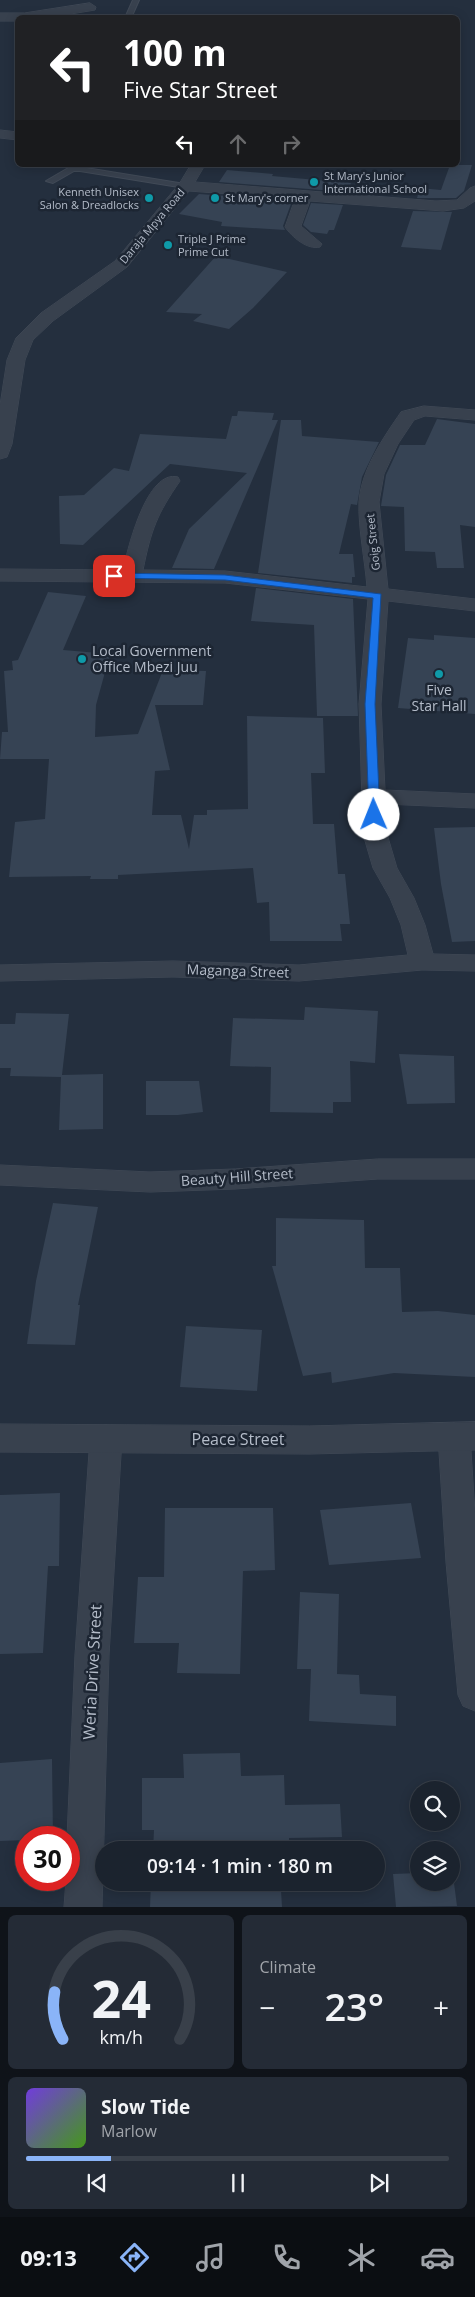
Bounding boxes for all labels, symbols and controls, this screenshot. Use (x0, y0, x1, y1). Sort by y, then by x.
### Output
text: 100 m (123, 29, 227, 76)
icon: left (40, 35, 105, 100)
text: Five Star Street (123, 74, 277, 104)
icon: left (171, 130, 199, 158)
icon: ahead (224, 130, 252, 158)
icon: right (277, 130, 305, 158)
place label: St Mary's Junior International School (324, 168, 427, 196)
marker: St Mary's Junior International School (308, 176, 320, 188)
place label: Kenneth Unisex Salon & Dreadlocks (40, 184, 139, 212)
street label: Daraja Mpya Road (116, 185, 188, 266)
place label: St Mary's corner (225, 190, 309, 205)
marker: Kenneth Unisex Salon & Dreadlocks (143, 192, 155, 204)
marker: St Mary's corner (209, 192, 221, 204)
place label: Triple J Prime Prime Cut (178, 231, 246, 259)
marker: Triple J Prime Prime Cut (162, 239, 174, 251)
street label: Goig Street (362, 513, 383, 571)
pin (93, 555, 135, 597)
icon: arrive (100, 562, 128, 590)
place label: Local Government Office Mbezi Juu (92, 641, 212, 676)
marker: Local Government Office Mbezi Juu (76, 653, 88, 665)
marker: Five Star Hall (433, 668, 445, 680)
place label: Five Star Hall (412, 680, 466, 715)
position arrow (347, 788, 399, 840)
street label: Maganga Street (186, 959, 290, 982)
street label: Beauty Hill Street (180, 1163, 294, 1190)
street label: Peace Street (192, 1428, 285, 1450)
street label: Weria Drive Street (77, 1604, 107, 1740)
map controls (410, 1781, 460, 1891)
button: search (410, 1781, 460, 1831)
speed limit sign: 30 (15, 1826, 80, 1891)
button: layers (410, 1841, 460, 1891)
text: 09:14 · 1 min · 180 m (147, 1853, 333, 1879)
text: Climate (260, 1956, 316, 1978)
text: 24 (91, 1962, 150, 2033)
text: 23° (324, 1980, 384, 2032)
text: − (260, 1988, 276, 2026)
text: + (433, 1988, 449, 2026)
text: km/h (99, 2025, 142, 2049)
text: Slow Tide (101, 2094, 190, 2120)
text: Marlow (101, 2120, 157, 2142)
icon: previous (83, 2169, 111, 2197)
icon: pause (224, 2169, 252, 2197)
icon: next (365, 2169, 393, 2197)
icon: directions (117, 2240, 152, 2275)
icon: music (193, 2240, 228, 2275)
icon: phone (269, 2240, 304, 2275)
icon: climate (344, 2240, 379, 2275)
icon: car (420, 2240, 455, 2275)
text: 09:13 (20, 2242, 77, 2272)

